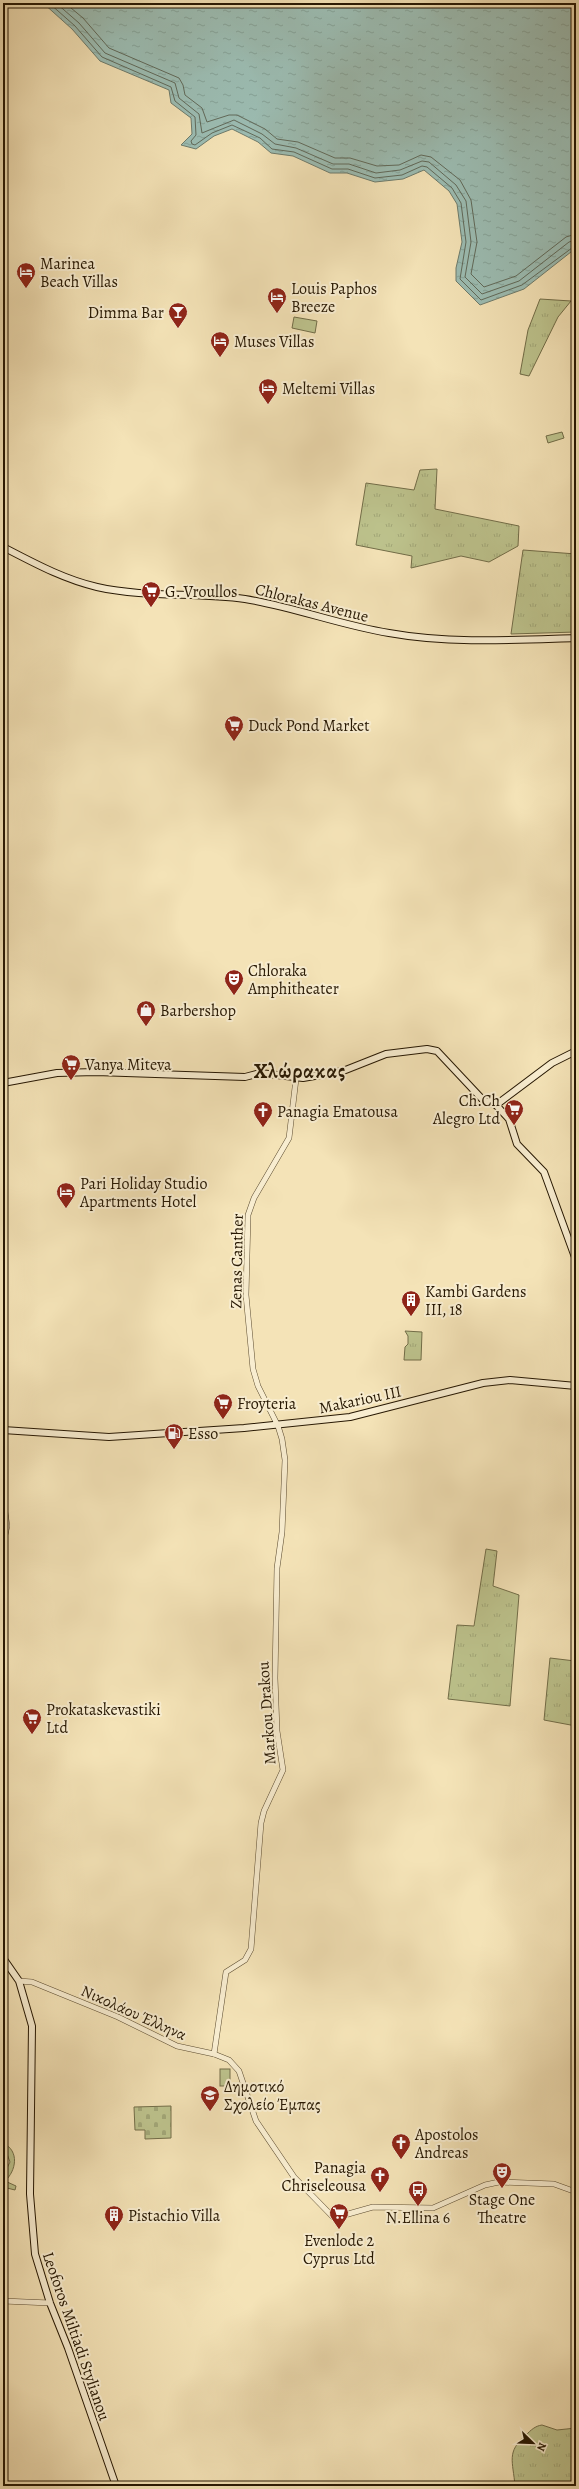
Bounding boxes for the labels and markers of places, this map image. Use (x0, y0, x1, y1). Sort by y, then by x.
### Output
place label: Marinea Beach Villas (40, 253, 118, 293)
hotel icon: Marinea Beach Villas (15, 261, 37, 289)
place label: Louis Paphos Breeze (291, 278, 377, 318)
hotel icon: Louis Paphos Breeze (266, 286, 288, 314)
bar icon: Dimma Bar (167, 301, 189, 329)
place label: Dimma Bar (88, 302, 164, 324)
hotel icon: Muses Villas (209, 330, 231, 358)
place label: Muses Villas (234, 331, 314, 353)
hotel icon: Meltemi Villas (257, 377, 279, 405)
place label: Meltemi Villas (282, 378, 375, 400)
supermarket icon: G. Vroullos (140, 580, 162, 608)
place label: G. Vroullos (165, 581, 237, 603)
supermarket icon: Duck Pond Market (223, 714, 245, 742)
place label: Duck Pond Market (248, 715, 369, 737)
place label: Chloraka Amphitheater (247, 960, 339, 1000)
theatre icon: Chloraka Amphitheater (223, 968, 245, 996)
shop icon: Barbershop (135, 999, 157, 1027)
place label: Barbershop (160, 1000, 236, 1022)
supermarket icon: Vanya Miteva (60, 1053, 82, 1081)
place label: Vanya Miteva (84, 1054, 172, 1076)
place label: Ch.Ch Alegro Ltd (432, 1090, 500, 1130)
supermarket icon: Ch.Ch Alegro Ltd (503, 1098, 525, 1126)
church icon: Panagia Ematousa (252, 1100, 274, 1128)
place label: Panagia Ematousa (277, 1101, 398, 1123)
place label: Pari Holiday Studio Apartments Hotel (79, 1173, 207, 1213)
hotel icon: Pari Holiday Studio Apartments Hotel (55, 1181, 77, 1209)
place label: Kambi Gardens III, 18 (425, 1281, 526, 1321)
building icon: Kambi Gardens III, 18 (400, 1289, 422, 1317)
supermarket icon: Froyteria (212, 1392, 234, 1420)
place label: Froyteria (237, 1393, 297, 1415)
fuel station icon: Esso (163, 1422, 185, 1450)
place label: Esso (188, 1423, 218, 1445)
place label: Prokataskevastiki Ltd (46, 1699, 161, 1739)
supermarket icon: Prokataskevastiki Ltd (21, 1707, 43, 1735)
place label: Δημοτικό Σχολείο Έμπας (224, 2076, 321, 2116)
school or university icon: Δημοτικό Σχολείο Έμπας (199, 2084, 221, 2112)
place label: Apostolos Andreas (414, 2124, 478, 2164)
church icon: Apostolos Andreas (390, 2132, 412, 2160)
place label: Panagia Chriseleousa (282, 2157, 367, 2197)
theatre icon: Stage One Theatre (491, 2161, 513, 2189)
church icon: Panagia Chriseleousa (369, 2165, 391, 2193)
bus stop icon: N.Ellina 6 (407, 2179, 429, 2207)
place label: Stage One Theatre (469, 2189, 535, 2229)
supermarket icon: Evenlode 2 Cyprus Ltd (328, 2202, 350, 2230)
building icon: Pistachio Villa (103, 2204, 125, 2232)
place label: Pistachio Villa (128, 2205, 221, 2227)
place label: N.Ellina 6 (386, 2207, 450, 2229)
place label: Evenlode 2 Cyprus Ltd (303, 2230, 375, 2270)

